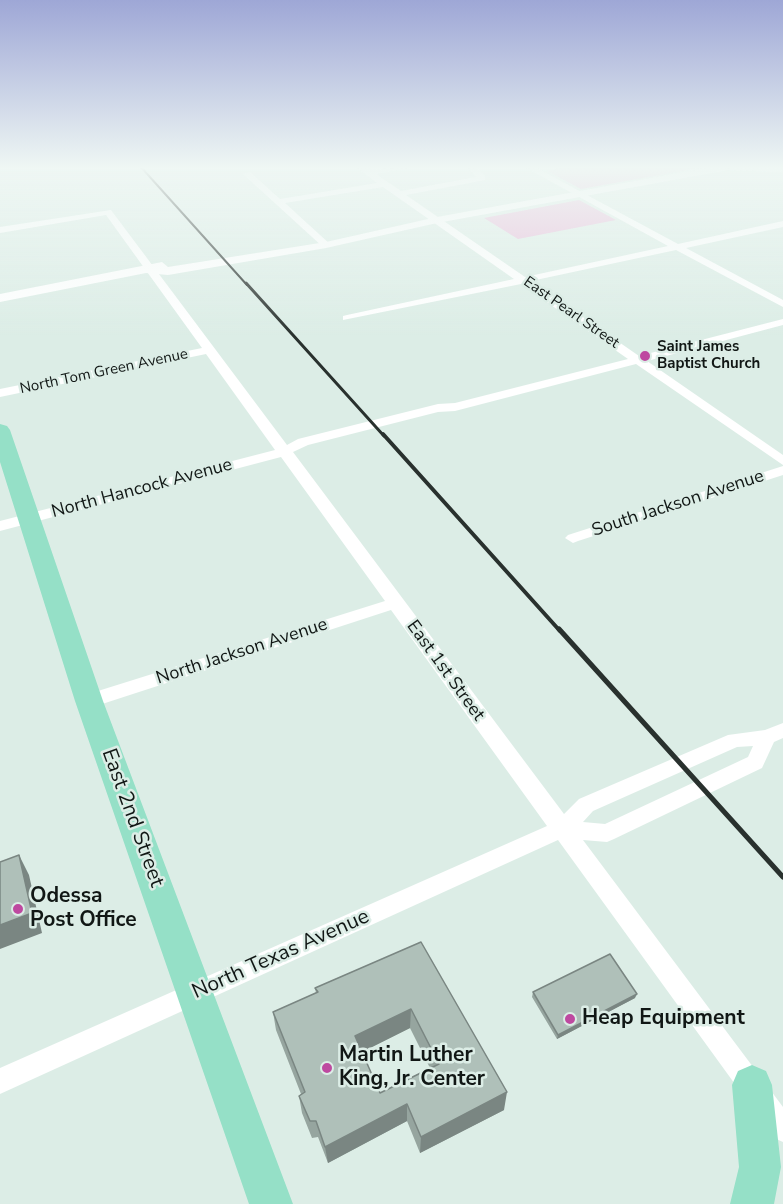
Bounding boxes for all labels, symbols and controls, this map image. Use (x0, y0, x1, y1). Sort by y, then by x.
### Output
street label: East Pearl Street (520, 273, 622, 353)
place label: Saint James Baptist Church (657, 338, 760, 373)
street label: North Tom Green Avenue (18, 345, 190, 399)
marker: Saint James Baptist Church (638, 349, 652, 363)
street label: North Hancock Avenue (49, 454, 235, 524)
street label: South Jackson Avenue (589, 466, 767, 542)
street label: North Jackson Avenue (154, 614, 330, 690)
street label: East 1st Street (401, 617, 489, 725)
street label: East 2nd Street (95, 745, 169, 891)
place label: Odessa Post Office (30, 884, 137, 934)
marker: Odessa Post Office (11, 902, 25, 916)
street label: North Texas Avenue (189, 905, 373, 1005)
place label: Heap Equipment (582, 1006, 745, 1032)
marker: Heap Equipment (563, 1012, 577, 1026)
place label: Martin Luther King, Jr. Center (339, 1043, 485, 1093)
marker: Martin Luther King, Jr. Center (320, 1061, 334, 1075)

